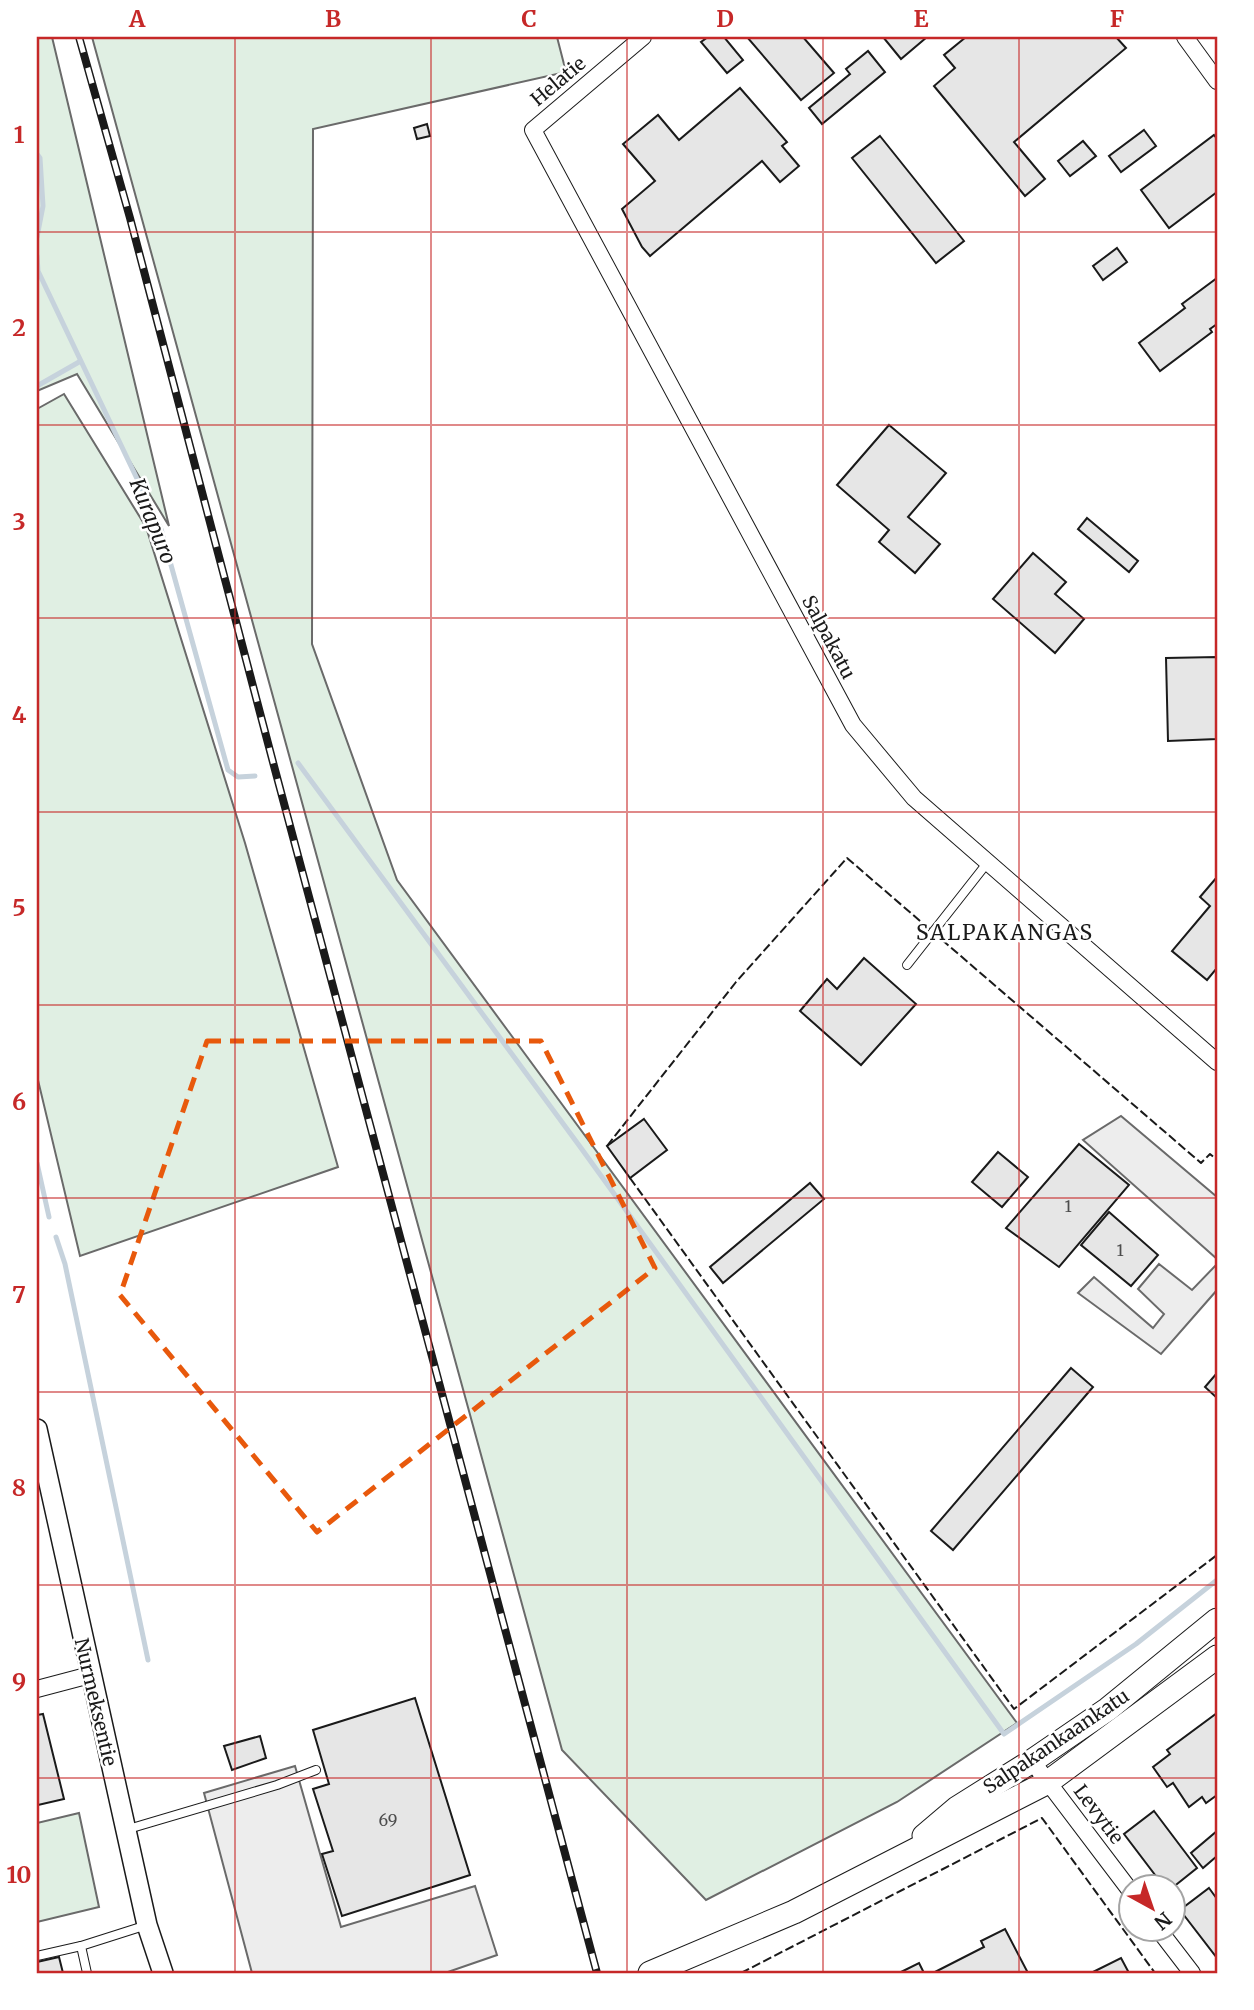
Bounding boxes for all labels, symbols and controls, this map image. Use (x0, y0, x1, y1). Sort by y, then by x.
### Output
text: A (128, 4, 146, 33)
text: B (325, 4, 341, 33)
text: C (521, 4, 537, 33)
text: D (716, 4, 734, 33)
text: E (913, 4, 929, 33)
text: F (1110, 4, 1124, 33)
street label: Helatie (526, 51, 590, 111)
text: 1 (14, 120, 25, 149)
text: 2 (12, 313, 26, 342)
water label: Kurapuro (123, 473, 182, 568)
text: 3 (12, 507, 26, 536)
street label: Salpakatu (797, 591, 861, 683)
text: 4 (12, 700, 27, 729)
text: 5 (12, 893, 26, 922)
district label: SALPAKANGAS (916, 919, 1094, 946)
text: 6 (12, 1087, 26, 1116)
house number: 1 (1064, 1196, 1072, 1216)
house number: 1 (1116, 1240, 1124, 1260)
text: 7 (12, 1280, 26, 1309)
text: 8 (12, 1473, 26, 1502)
street label: Nurmeksentie (70, 1636, 122, 1768)
text: 9 (12, 1667, 26, 1696)
street label: Salpakankaankatu (978, 1683, 1134, 1799)
street label: Levytie (1069, 1780, 1129, 1849)
house number: 69 (379, 1810, 397, 1830)
text: 10 (7, 1860, 31, 1889)
north arrow (1118, 1874, 1188, 1944)
text: N (1149, 1907, 1176, 1935)

